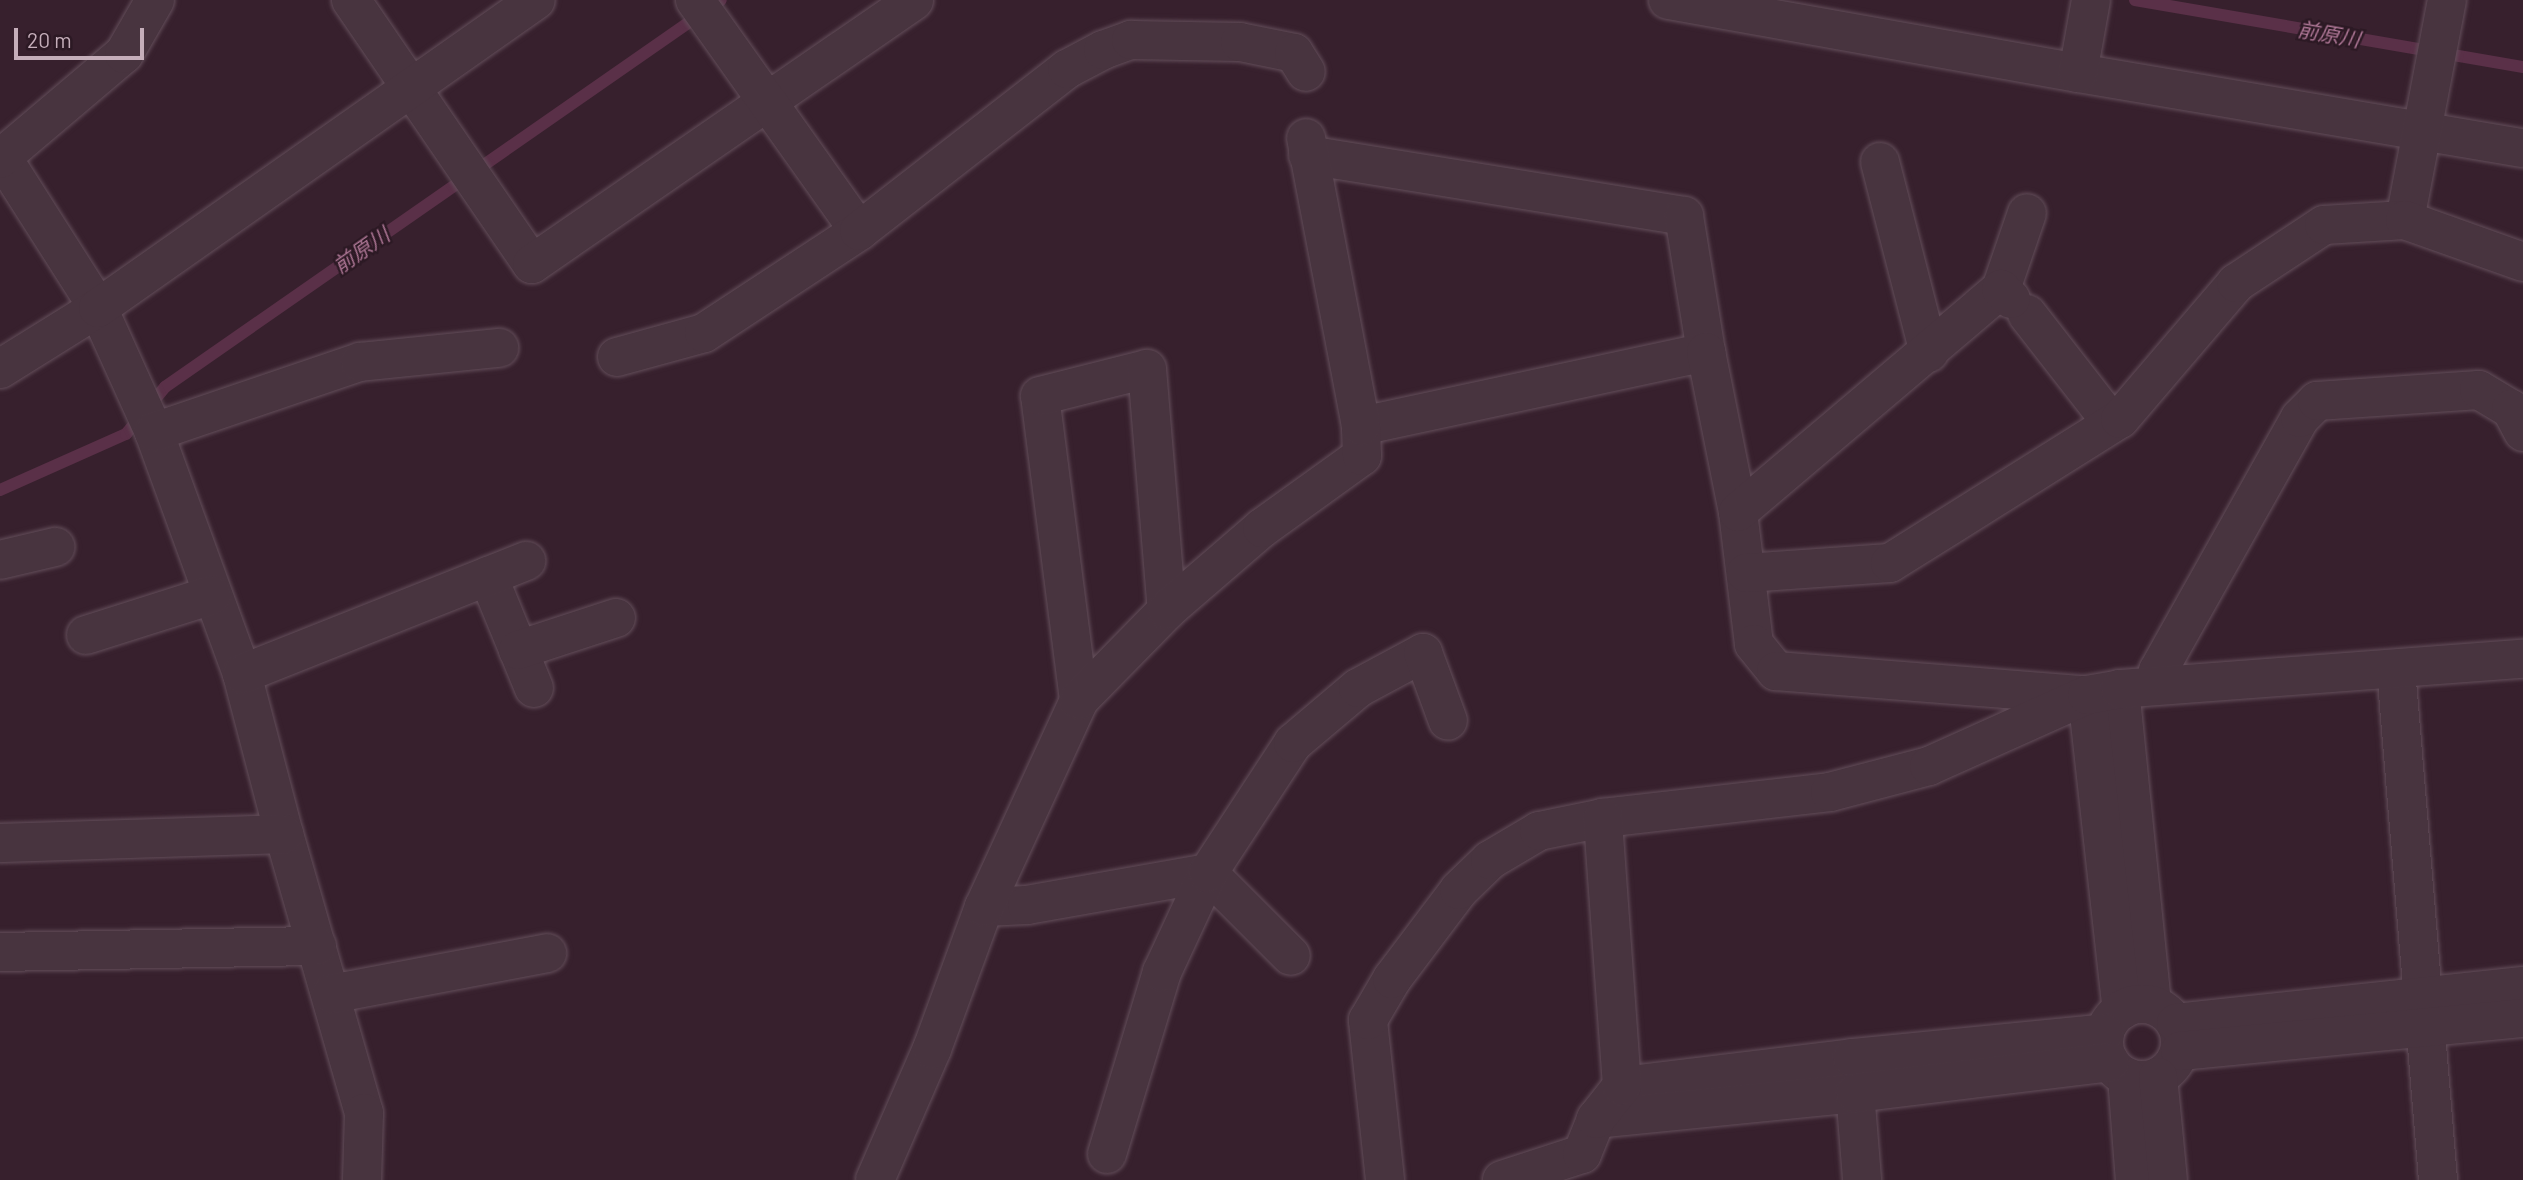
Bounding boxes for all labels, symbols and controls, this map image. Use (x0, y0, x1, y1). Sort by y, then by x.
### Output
scale bar (18, 14, 147, 58)
water label: 前原川 (2296, 16, 2362, 52)
text: 20 m (27, 27, 72, 52)
water label: 前原川 (328, 222, 394, 278)

